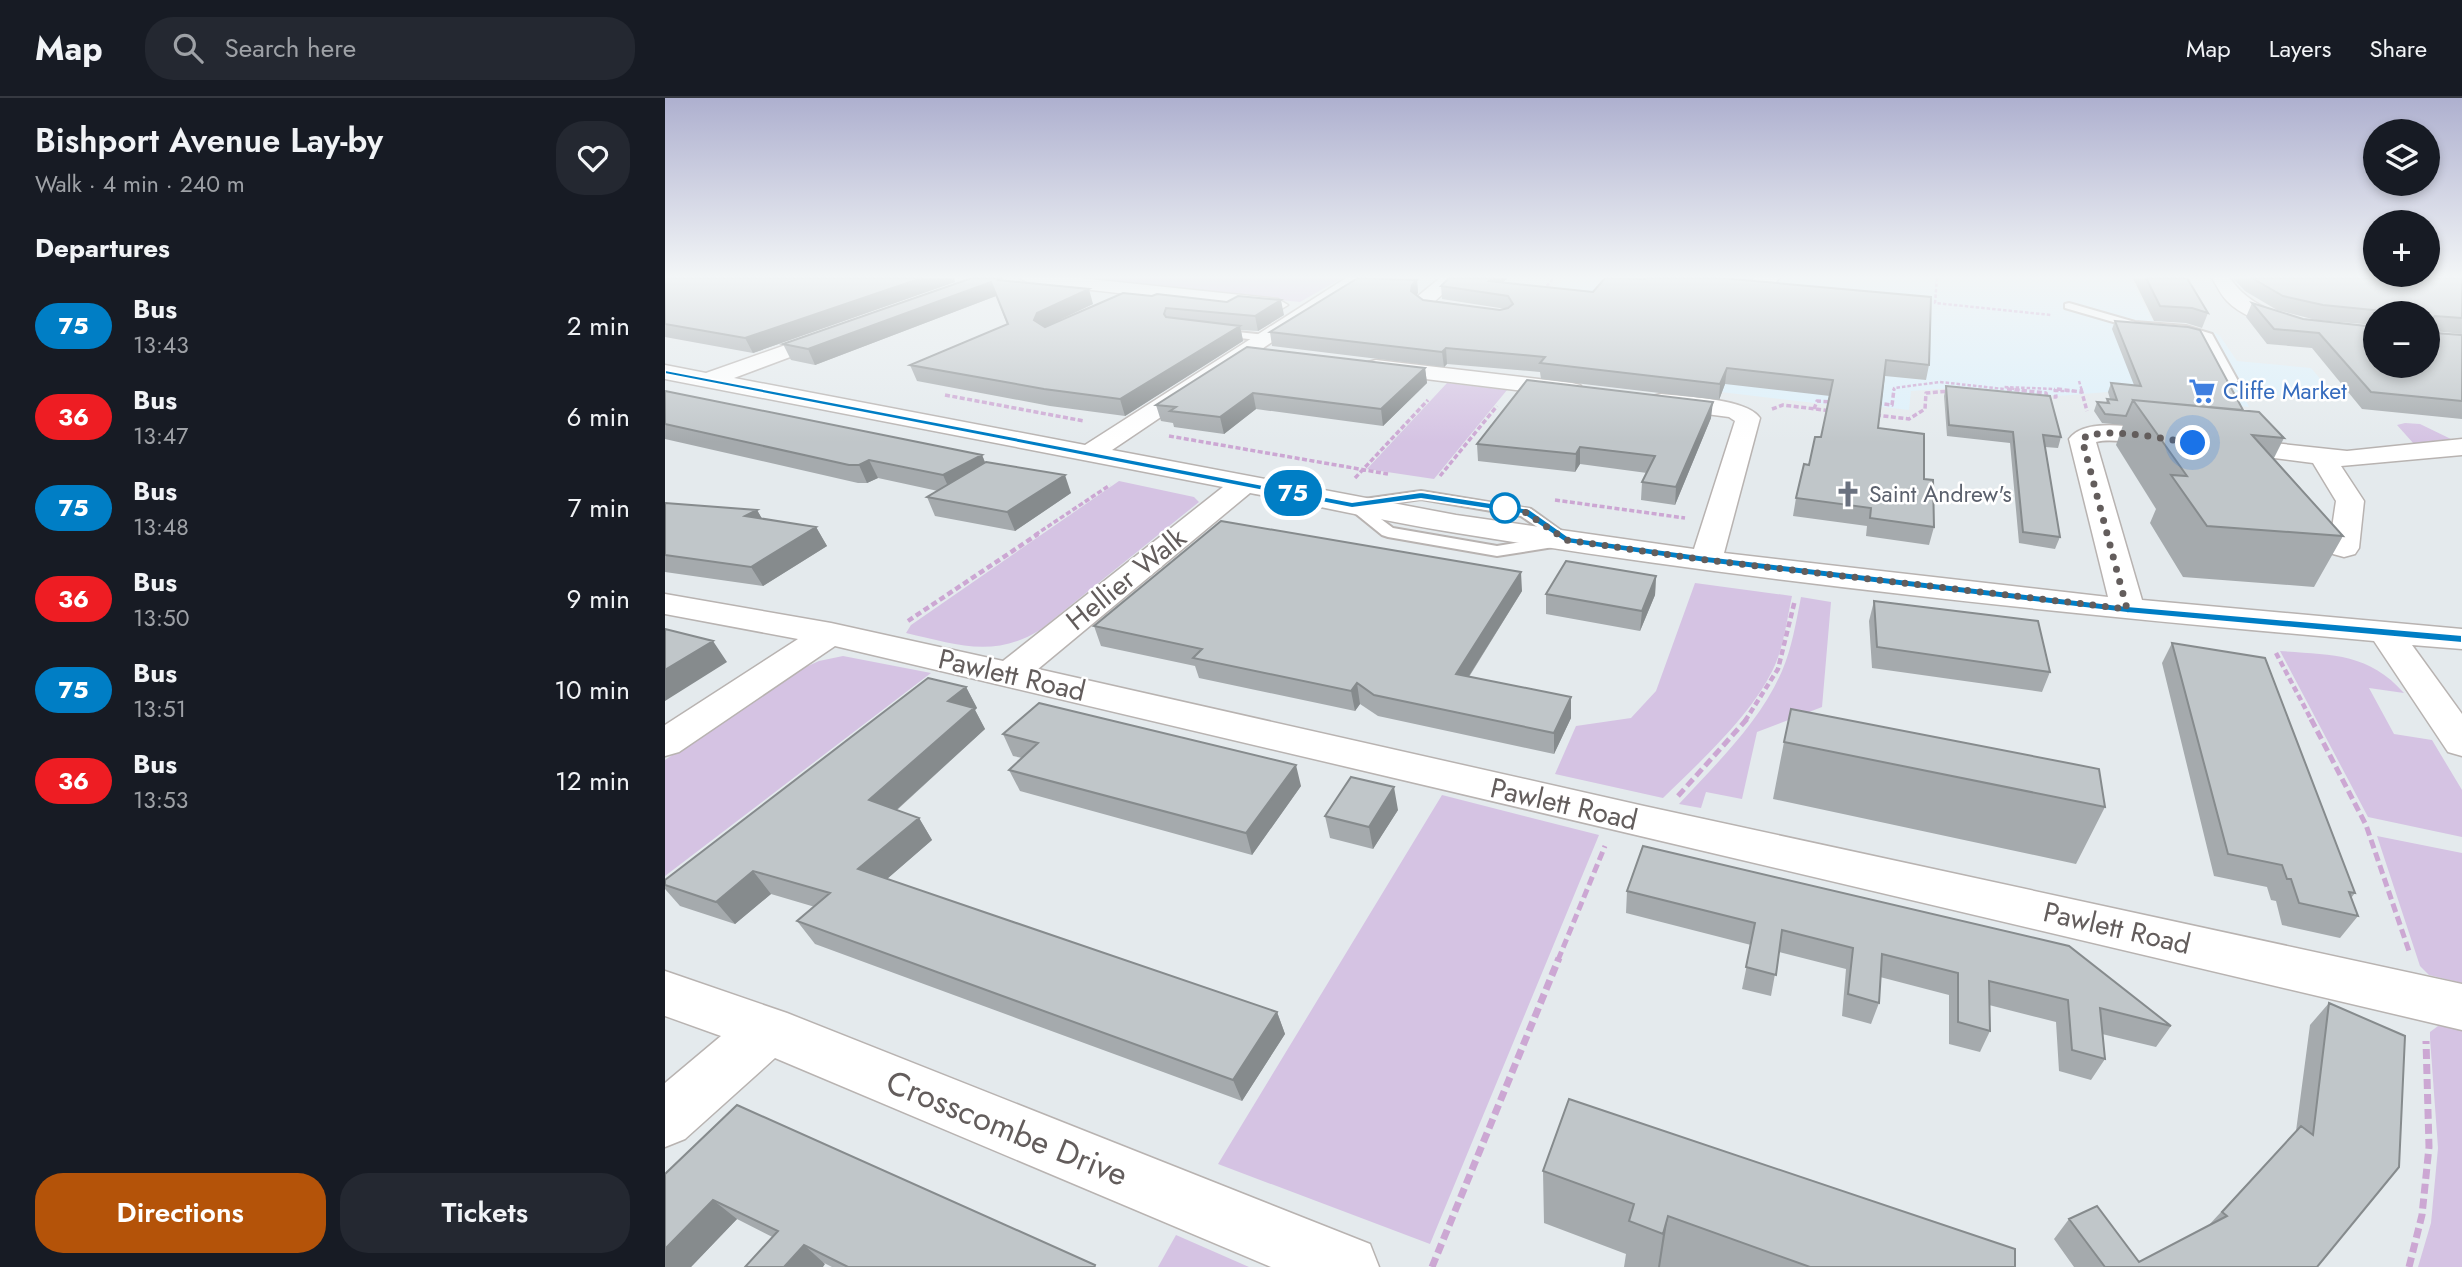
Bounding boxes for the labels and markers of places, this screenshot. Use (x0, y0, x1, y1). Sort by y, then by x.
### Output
place label: Cliffe Market (2223, 374, 2347, 408)
supermarket icon: Cliffe Market (2187, 376, 2217, 406)
place label: Saint Andrew's (1869, 477, 2012, 511)
church icon: Saint Andrew's (1833, 479, 1863, 509)
unlabelled marker (1490, 493, 1520, 523)

